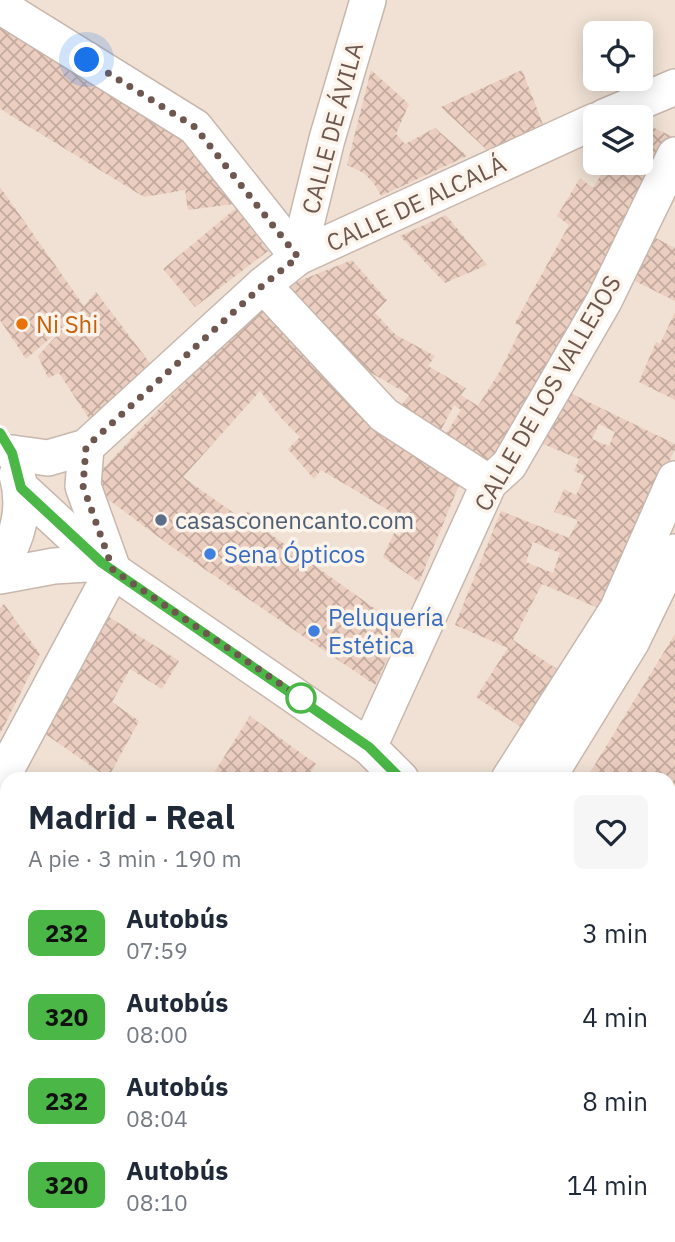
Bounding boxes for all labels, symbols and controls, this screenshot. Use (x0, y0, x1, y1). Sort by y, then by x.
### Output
map controls (583, 21, 653, 175)
button: locate (583, 21, 653, 91)
street label: CALLE DE ÁVILA (294, 39, 370, 217)
your location (69, 42, 104, 77)
button: layers (583, 105, 653, 175)
street label: CALLE DE ALCALÁ (321, 147, 511, 259)
street label: CALLE DE LOS VALLEJOS (466, 269, 628, 517)
place label: Ni Shi (36, 308, 98, 340)
marker: Ni Shi (14, 316, 30, 332)
place label: casasconencanto.com (175, 504, 414, 536)
marker: casasconencanto.com (153, 512, 169, 528)
place label: Sena Ópticos (224, 538, 365, 570)
marker: Sena Ópticos (202, 546, 218, 562)
place label: Peluquería Estética (328, 601, 444, 661)
marker: Peluquería Estética (306, 623, 322, 639)
unlabelled marker (286, 683, 316, 713)
text: Madrid - Real (28, 795, 235, 838)
button: heart (574, 795, 648, 869)
text: A pie · 3 min · 190 m (28, 843, 242, 873)
text: Autobús (126, 901, 228, 935)
text: 3 min (582, 916, 648, 950)
text: 232 (45, 917, 88, 949)
text: 07:59 (126, 935, 188, 965)
text: Autobús (126, 985, 228, 1019)
text: 4 min (582, 1000, 648, 1034)
text: 320 (45, 1001, 88, 1033)
text: 08:00 (126, 1019, 188, 1049)
text: Autobús (126, 1069, 228, 1103)
text: 8 min (582, 1084, 648, 1118)
text: 232 (45, 1085, 88, 1117)
text: 08:04 (126, 1103, 188, 1133)
text: Autobús (126, 1153, 228, 1187)
text: 14 min (567, 1168, 648, 1202)
text: 320 (45, 1169, 88, 1201)
text: 08:10 (126, 1187, 188, 1217)

